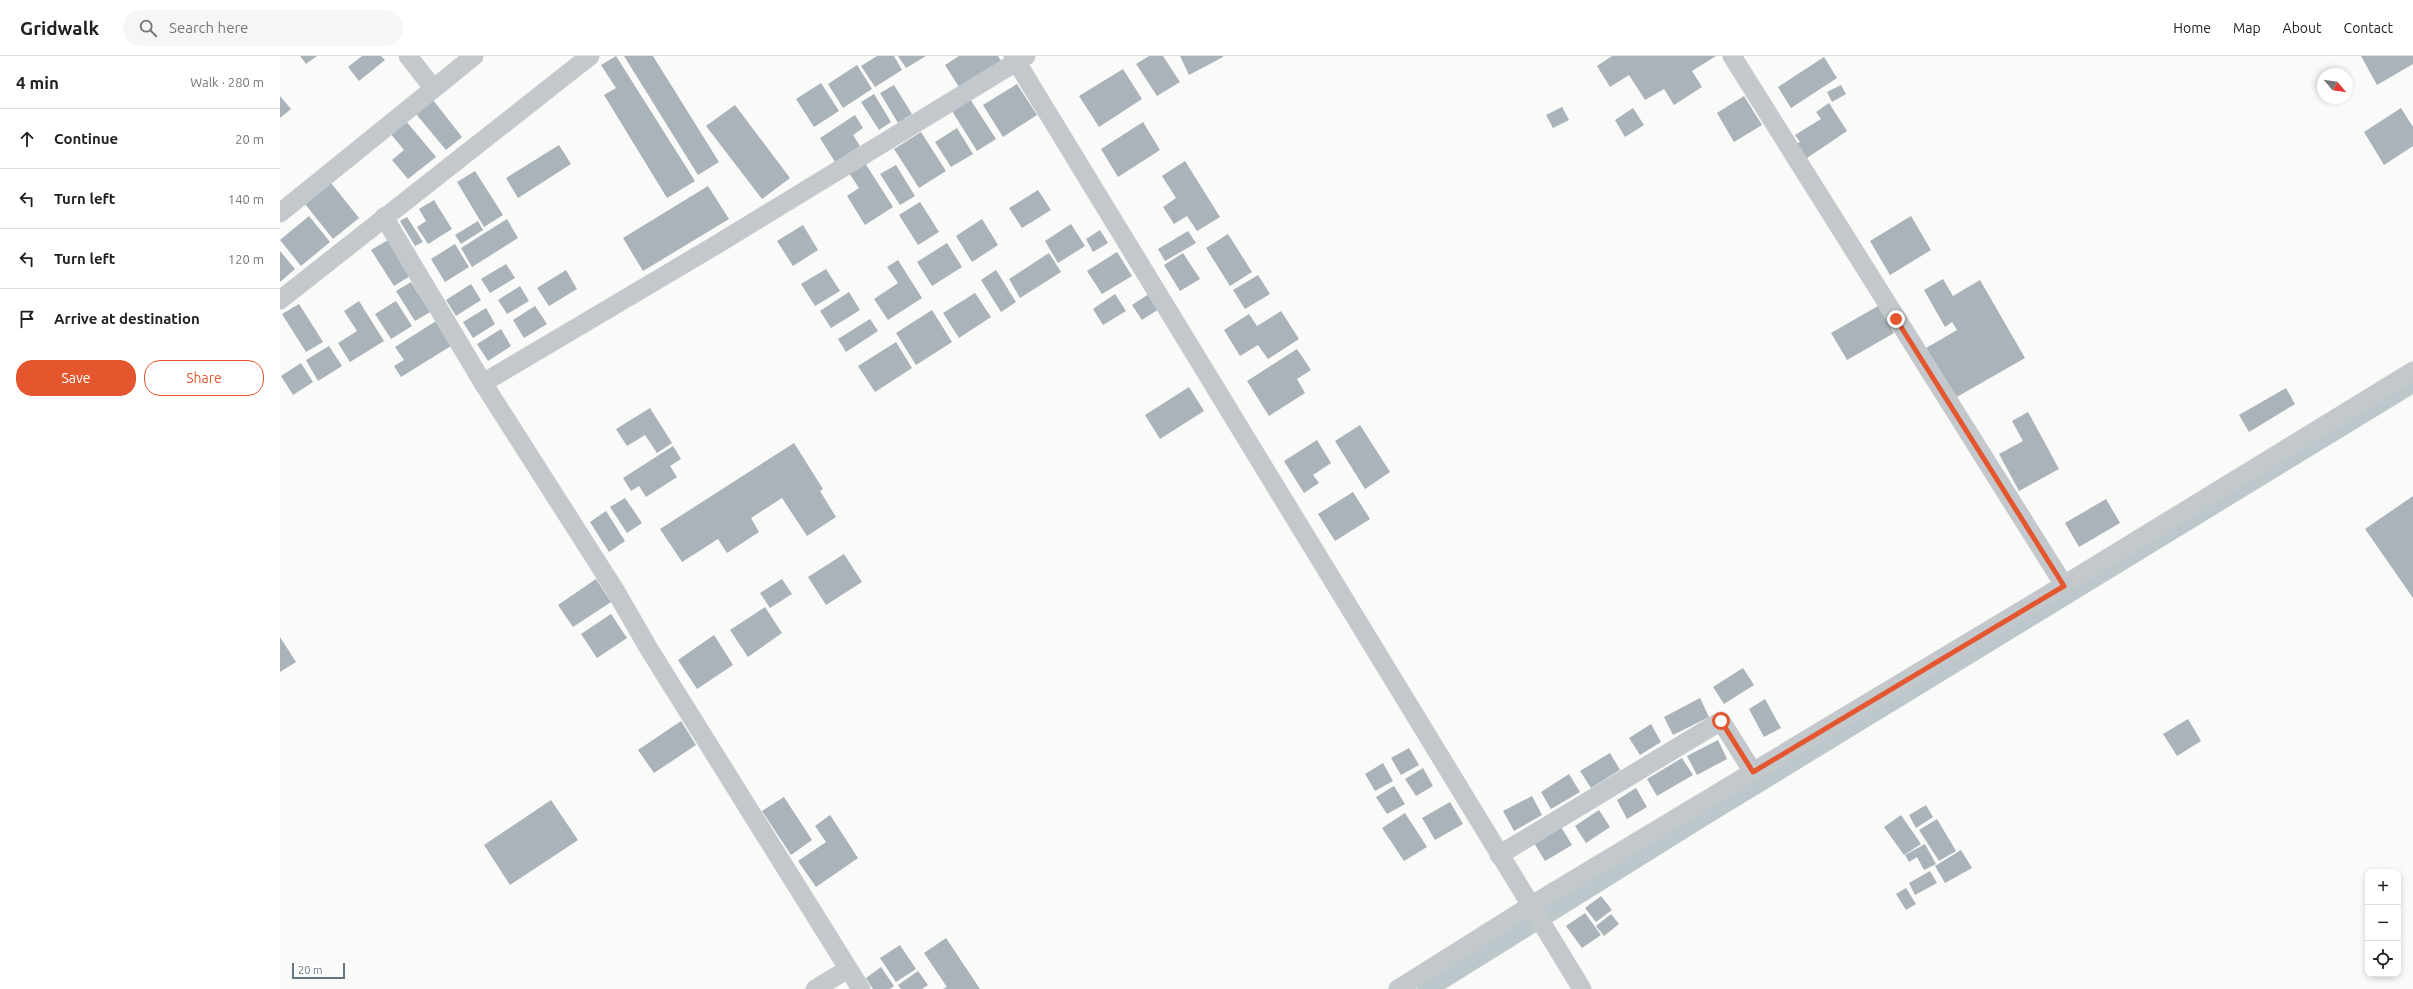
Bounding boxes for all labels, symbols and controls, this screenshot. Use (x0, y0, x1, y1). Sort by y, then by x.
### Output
search box (123, 10, 403, 46)
text: Gridwalk (20, 17, 99, 39)
icon: search (137, 17, 159, 39)
text: Search here (169, 19, 248, 36)
text: Home (2173, 20, 2211, 36)
text: Map (2233, 20, 2261, 36)
text: About (2283, 20, 2322, 36)
text: Contact (2344, 20, 2393, 36)
north arrow (2317, 68, 2353, 104)
text: 4 min (16, 73, 59, 92)
text: Walk · 280 m (190, 75, 264, 89)
icon: ahead (16, 128, 38, 150)
text: Continue (54, 130, 118, 147)
text: 20 m (235, 132, 264, 146)
icon: left (16, 188, 38, 210)
text: Turn left (54, 190, 115, 207)
text: 140 m (228, 192, 264, 206)
icon: left (16, 248, 38, 270)
text: Turn left (54, 250, 115, 267)
text: 120 m (228, 252, 264, 266)
icon: arrive (16, 308, 38, 330)
text: Arrive at destination (54, 310, 200, 327)
route end (1887, 310, 1905, 328)
button: Save (16, 360, 136, 396)
button: Share (144, 360, 264, 396)
route start (1712, 712, 1730, 730)
map controls (2365, 869, 2401, 977)
button: + (2365, 869, 2401, 905)
button: − (2365, 905, 2401, 941)
button: locate (2365, 941, 2401, 977)
scale bar (292, 961, 345, 980)
text: 20 m (298, 964, 322, 976)

